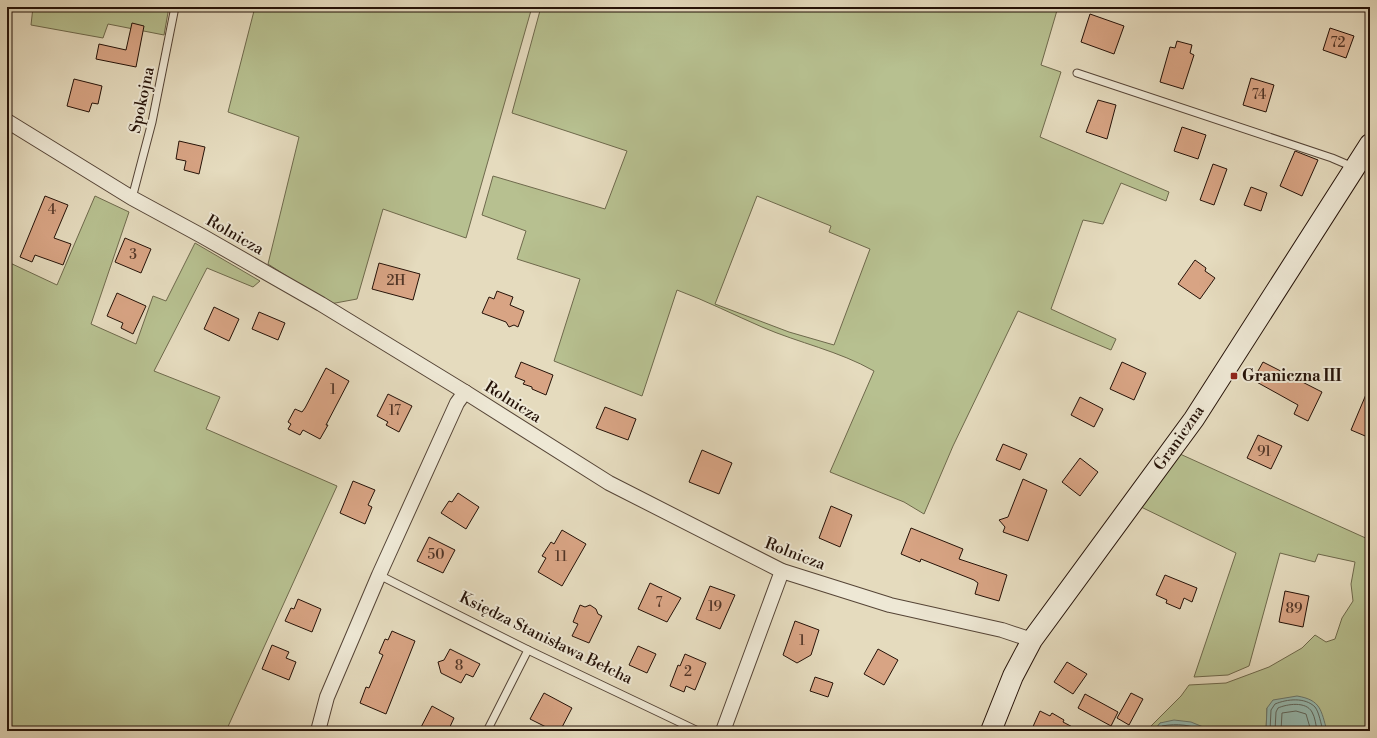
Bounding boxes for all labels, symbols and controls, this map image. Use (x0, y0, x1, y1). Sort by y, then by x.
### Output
house number: 72 (1331, 34, 1345, 52)
street label: Spokojna (125, 64, 159, 135)
house number: 74 (1252, 86, 1266, 104)
house number: 4 (48, 201, 56, 219)
street label: Rolnicza (203, 211, 268, 260)
house number: 3 (129, 246, 137, 264)
house number: 2H (386, 272, 406, 290)
place label: Graniczna III (1242, 366, 1342, 386)
marker: Graniczna III (1229, 371, 1239, 381)
street label: Rolnicza (481, 377, 546, 428)
house number: 1 (330, 381, 336, 399)
street label: Graniczna (1149, 401, 1209, 474)
house number: 17 (389, 402, 401, 420)
house number: 91 (1257, 443, 1271, 461)
street label: Rolnicza (762, 533, 829, 575)
house number: 50 (428, 546, 445, 564)
house number: 11 (555, 548, 567, 566)
street label: Księdza Stanisława Bełcha (456, 587, 637, 689)
house number: 7 (655, 594, 663, 612)
house number: 19 (708, 598, 722, 616)
house number: 89 (1285, 600, 1303, 618)
house number: 1 (799, 632, 805, 650)
house number: 8 (455, 657, 463, 675)
house number: 2 (684, 663, 692, 681)

